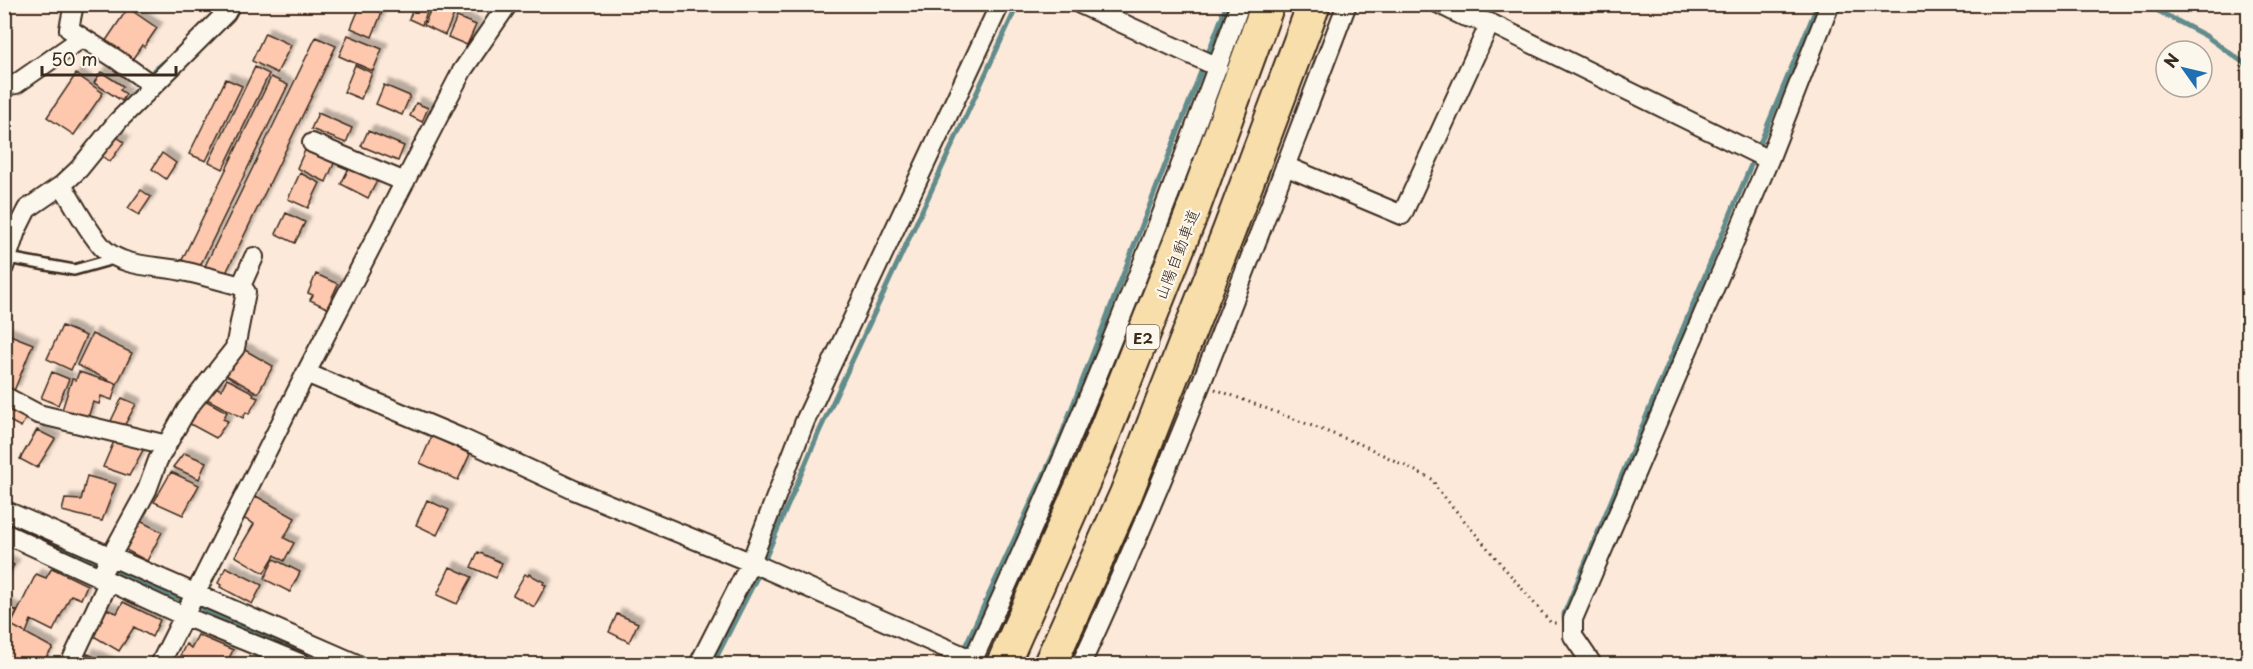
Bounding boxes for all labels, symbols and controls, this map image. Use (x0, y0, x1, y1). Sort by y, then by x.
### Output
scale bar (42, 39, 176, 77)
north arrow (2154, 39, 2214, 99)
text: 50 m (51, 45, 98, 72)
text: N (2157, 48, 2184, 72)
street label: 山陽自動車道 (1148, 205, 1204, 303)
road number: E2 (1126, 325, 1160, 349)

